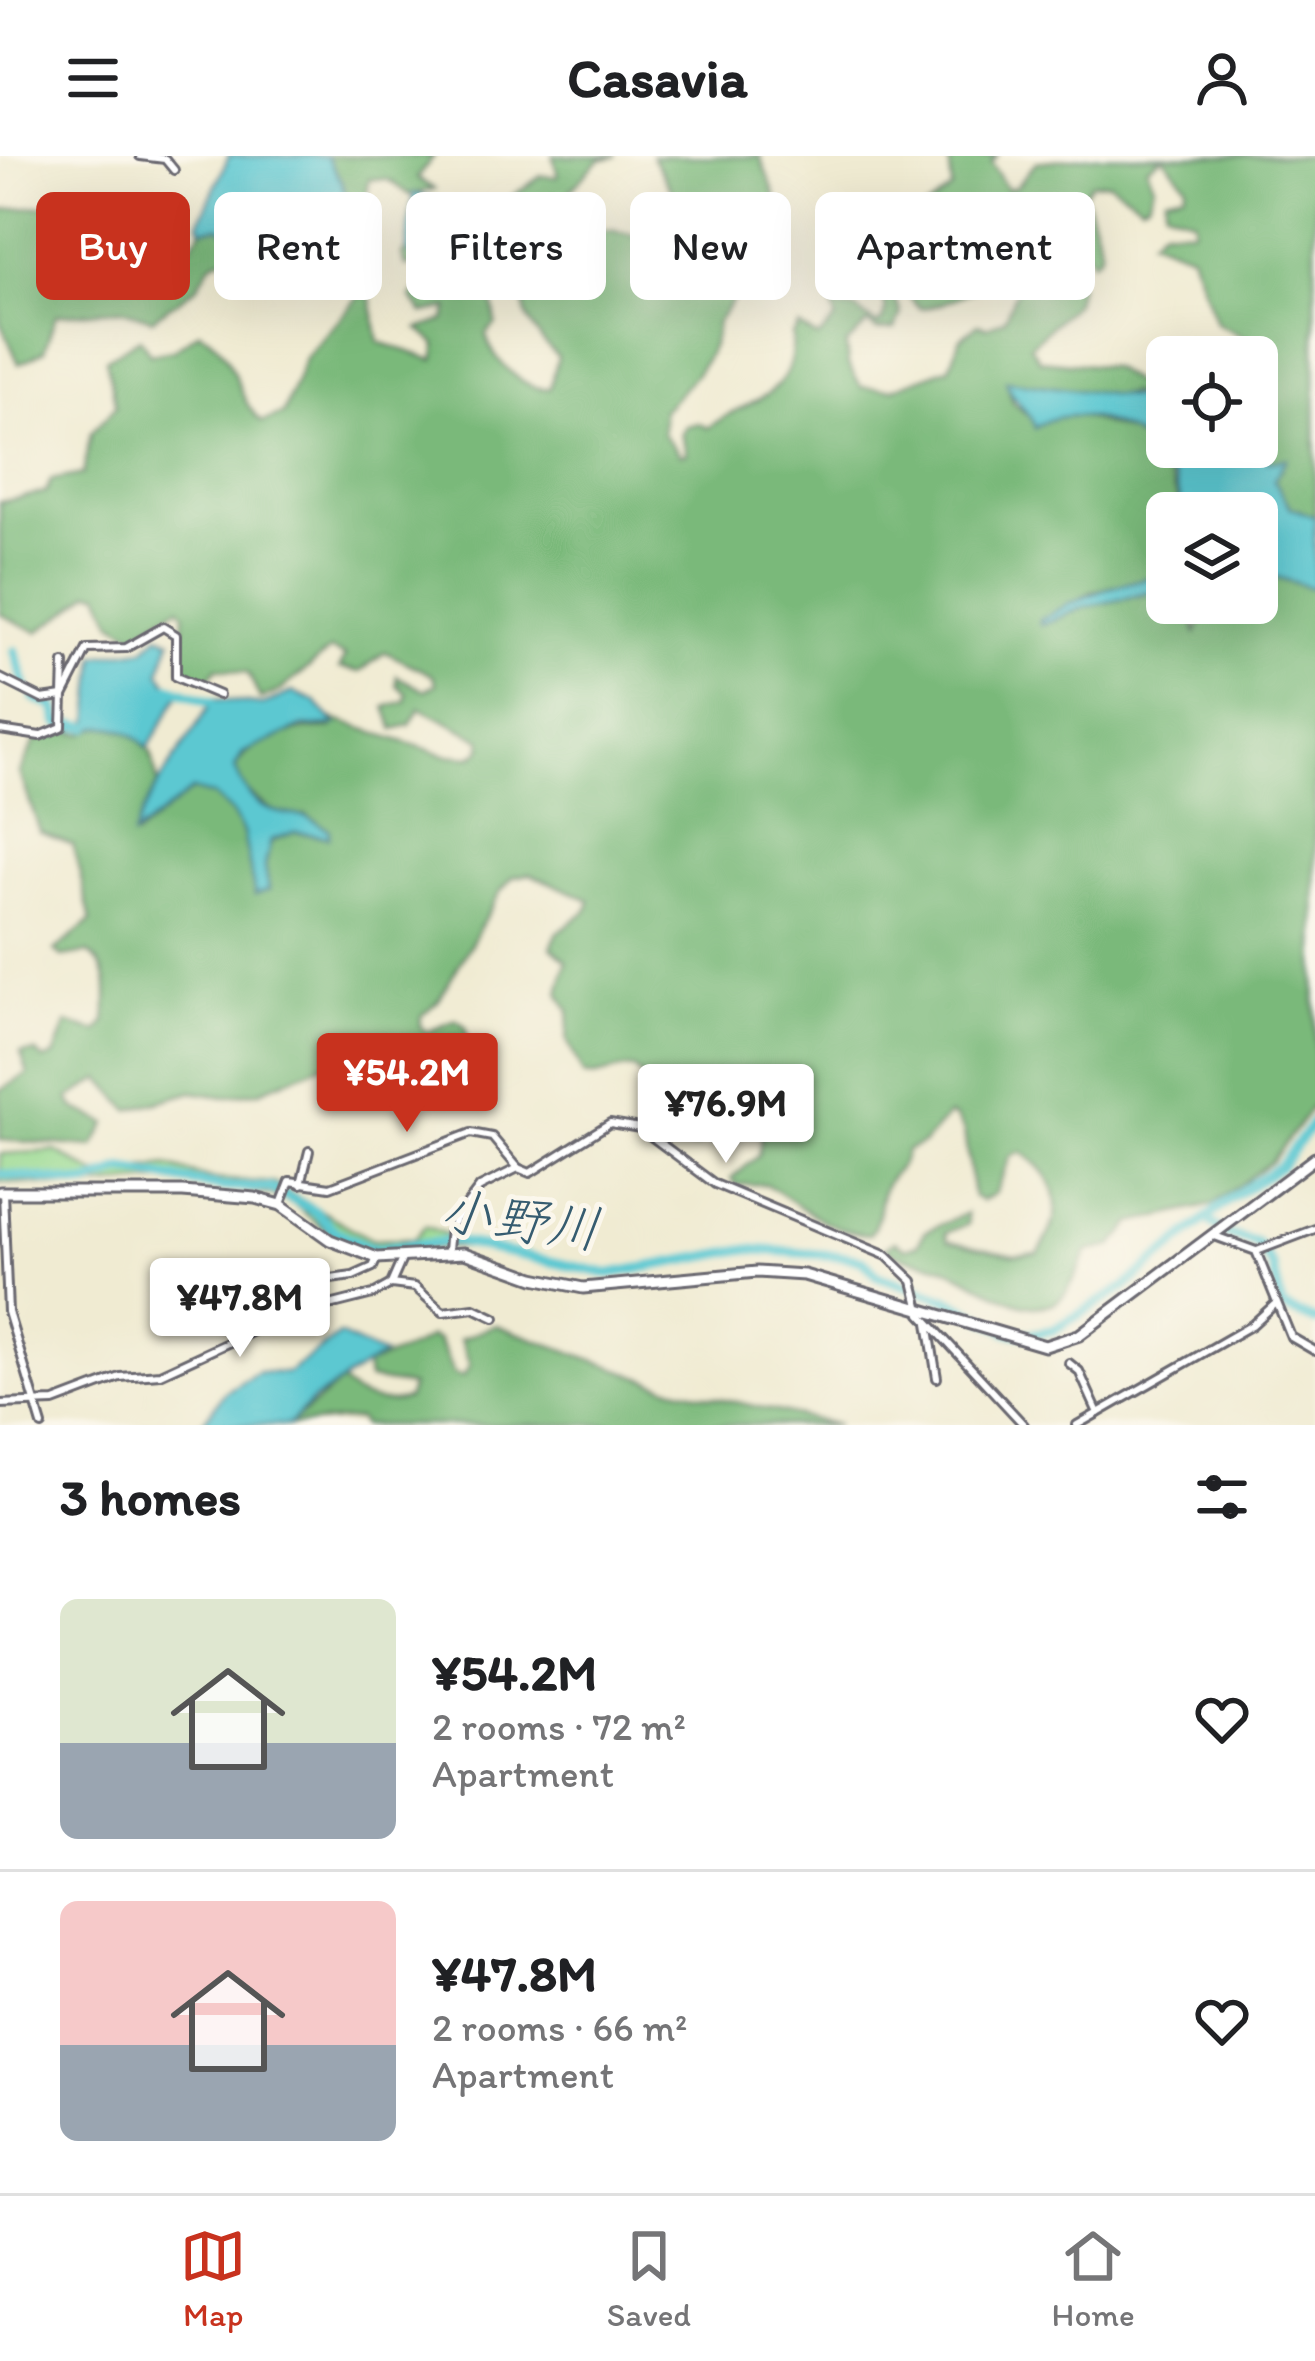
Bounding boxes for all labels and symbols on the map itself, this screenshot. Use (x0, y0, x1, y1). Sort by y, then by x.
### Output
pin: ¥54.2M (309, 1033, 505, 1135)
pin: ¥76.9M (628, 1064, 824, 1166)
water label: 小野川 (436, 1178, 604, 1262)
pin: ¥47.8M (142, 1258, 338, 1360)

